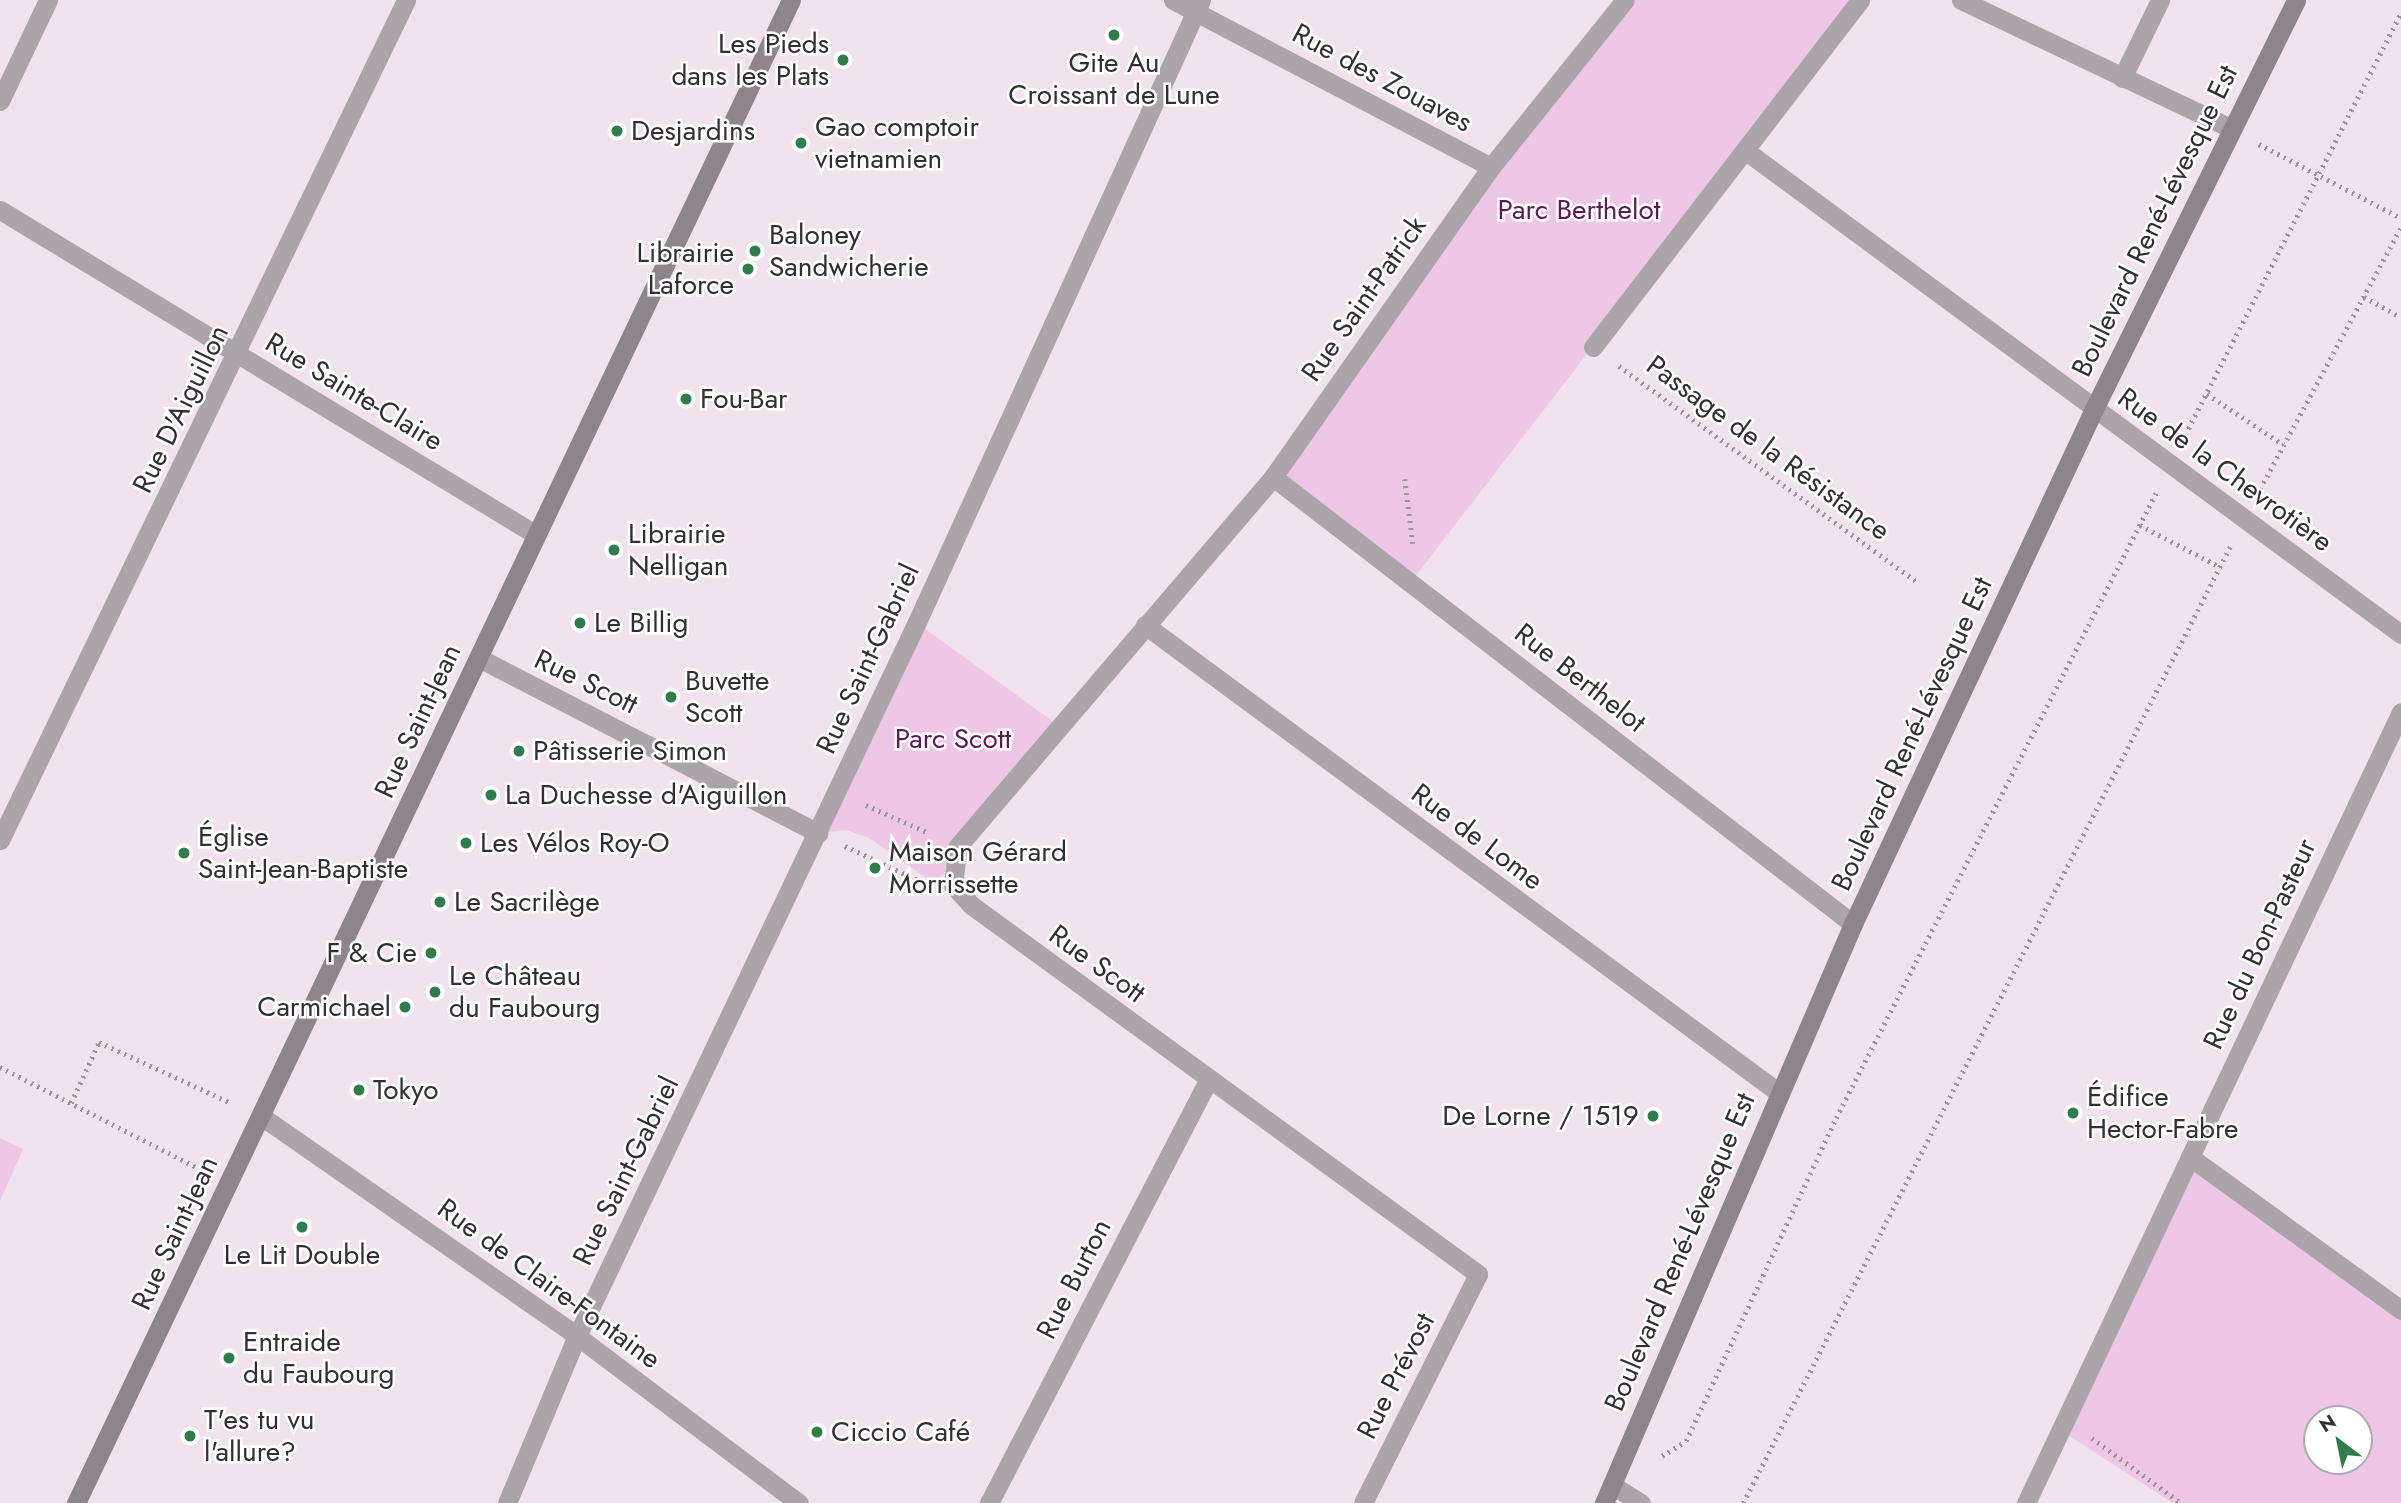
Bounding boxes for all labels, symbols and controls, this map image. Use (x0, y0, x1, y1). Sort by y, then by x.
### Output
street label: Rue des Zouaves (1286, 17, 1478, 139)
place label: Les Pieds dans les Plats (671, 27, 829, 93)
marker: Gite Au Croissant de Lune (1106, 27, 1122, 43)
place label: Gite Au Croissant de Lune (1008, 46, 1220, 112)
marker: Les Pieds dans les Plats (835, 52, 851, 68)
street label: Boulevard René-Lévesque Est (2065, 60, 2245, 382)
place label: Gao comptoir vietnamien (815, 110, 979, 176)
place label: Desjardins (631, 114, 755, 148)
marker: Desjardins (609, 123, 625, 139)
marker: Gao comptoir vietnamien (793, 135, 809, 151)
park label: Parc Berthelot (1498, 193, 1660, 227)
street label: Rue Saint-Patrick (1295, 210, 1433, 388)
place label: Baloney Sandwicherie (769, 218, 929, 284)
place label: Librairie Laforce (637, 236, 734, 302)
marker: Baloney Sandwicherie (747, 243, 763, 259)
marker: Librairie Laforce (740, 261, 756, 277)
street label: Rue D'Aiguillon (126, 320, 236, 498)
street label: Rue Sainte-Claire (259, 326, 449, 458)
street label: Passage de la Résistance (1640, 348, 1896, 548)
street label: Rue de la Chevrotière (2111, 381, 2339, 559)
place label: Fou-Bar (700, 382, 788, 416)
marker: Fou-Bar (678, 391, 694, 407)
place label: Librairie Nelligan (628, 517, 728, 583)
marker: Librairie Nelligan (606, 542, 622, 558)
street label: Rue Saint-Gabriel (809, 559, 927, 759)
street label: Boulevard René-Lévesque Est (1824, 572, 2000, 896)
place label: Le Billig (594, 606, 688, 640)
marker: Le Billig (572, 615, 588, 631)
street label: Rue Berthelot (1508, 616, 1652, 740)
street label: Rue Saint-Jean (368, 639, 468, 803)
street label: Rue Scott (529, 643, 643, 721)
place label: Buvette Scott (685, 664, 770, 730)
marker: Buvette Scott (663, 689, 679, 705)
park label: Parc Scott (895, 722, 1011, 756)
place label: Pâtisserie Simon (533, 734, 727, 768)
marker: Pâtisserie Simon (511, 743, 527, 759)
street label: Rue de Lome (1405, 777, 1549, 897)
place label: La Duchesse d'Aiguillon (505, 778, 787, 812)
marker: La Duchesse d'Aiguillon (483, 787, 499, 803)
place label: Église Saint-Jean-Baptiste (198, 820, 408, 886)
place label: Les Vélos Roy-O (480, 826, 670, 860)
street label: Rue du Bon-Pasteur (2197, 833, 2323, 1055)
marker: Les Vélos Roy-O (458, 835, 474, 851)
place label: Maison Gérard Morrissette (889, 835, 1067, 901)
marker: Église Saint-Jean-Baptiste (176, 845, 192, 861)
marker: Maison Gérard Morrissette (867, 860, 883, 876)
place label: Le Sacrilège (454, 885, 600, 919)
marker: Le Sacrilège (432, 894, 448, 910)
street label: Rue Scott (1042, 918, 1152, 1010)
place label: F & Cie (326, 936, 417, 970)
marker: F & Cie (423, 945, 439, 961)
place label: Le Château du Faubourg (449, 959, 600, 1025)
marker: Le Château du Faubourg (427, 984, 443, 1000)
place label: Carmichael (257, 990, 391, 1024)
marker: Carmichael (397, 999, 413, 1015)
street label: Rue Saint-Gabriel (566, 1071, 686, 1271)
place label: Tokyo (373, 1073, 438, 1107)
place label: Édifice Hector-Fabre (2087, 1080, 2239, 1146)
marker: Tokyo (351, 1082, 367, 1098)
street label: Boulevard René-Lévesque Est (1598, 1088, 1762, 1416)
place label: De Lorne / 1519 (1442, 1099, 1639, 1133)
marker: Édifice Hector-Fabre (2065, 1105, 2081, 1121)
marker: De Lorne / 1519 (1645, 1108, 1661, 1124)
street label: Rue Saint-Jean (125, 1151, 225, 1315)
street label: Rue de Claire-Fontaine (431, 1192, 667, 1376)
street label: Rue Burton (1030, 1214, 1118, 1344)
marker: Le Lit Double (294, 1219, 310, 1235)
place label: Le Lit Double (224, 1238, 380, 1272)
street label: Rue Prévost (1350, 1307, 1442, 1445)
place label: Entraide du Faubourg (243, 1325, 394, 1391)
marker: Entraide du Faubourg (221, 1350, 237, 1366)
place label: T'es tu vu l'allure? (204, 1403, 315, 1469)
north arrow (2303, 1405, 2373, 1475)
text: N (2314, 1408, 2341, 1439)
place label: Ciccio Café (831, 1415, 970, 1449)
marker: Ciccio Café (809, 1424, 825, 1440)
marker: T'es tu vu l'allure? (182, 1428, 198, 1444)

